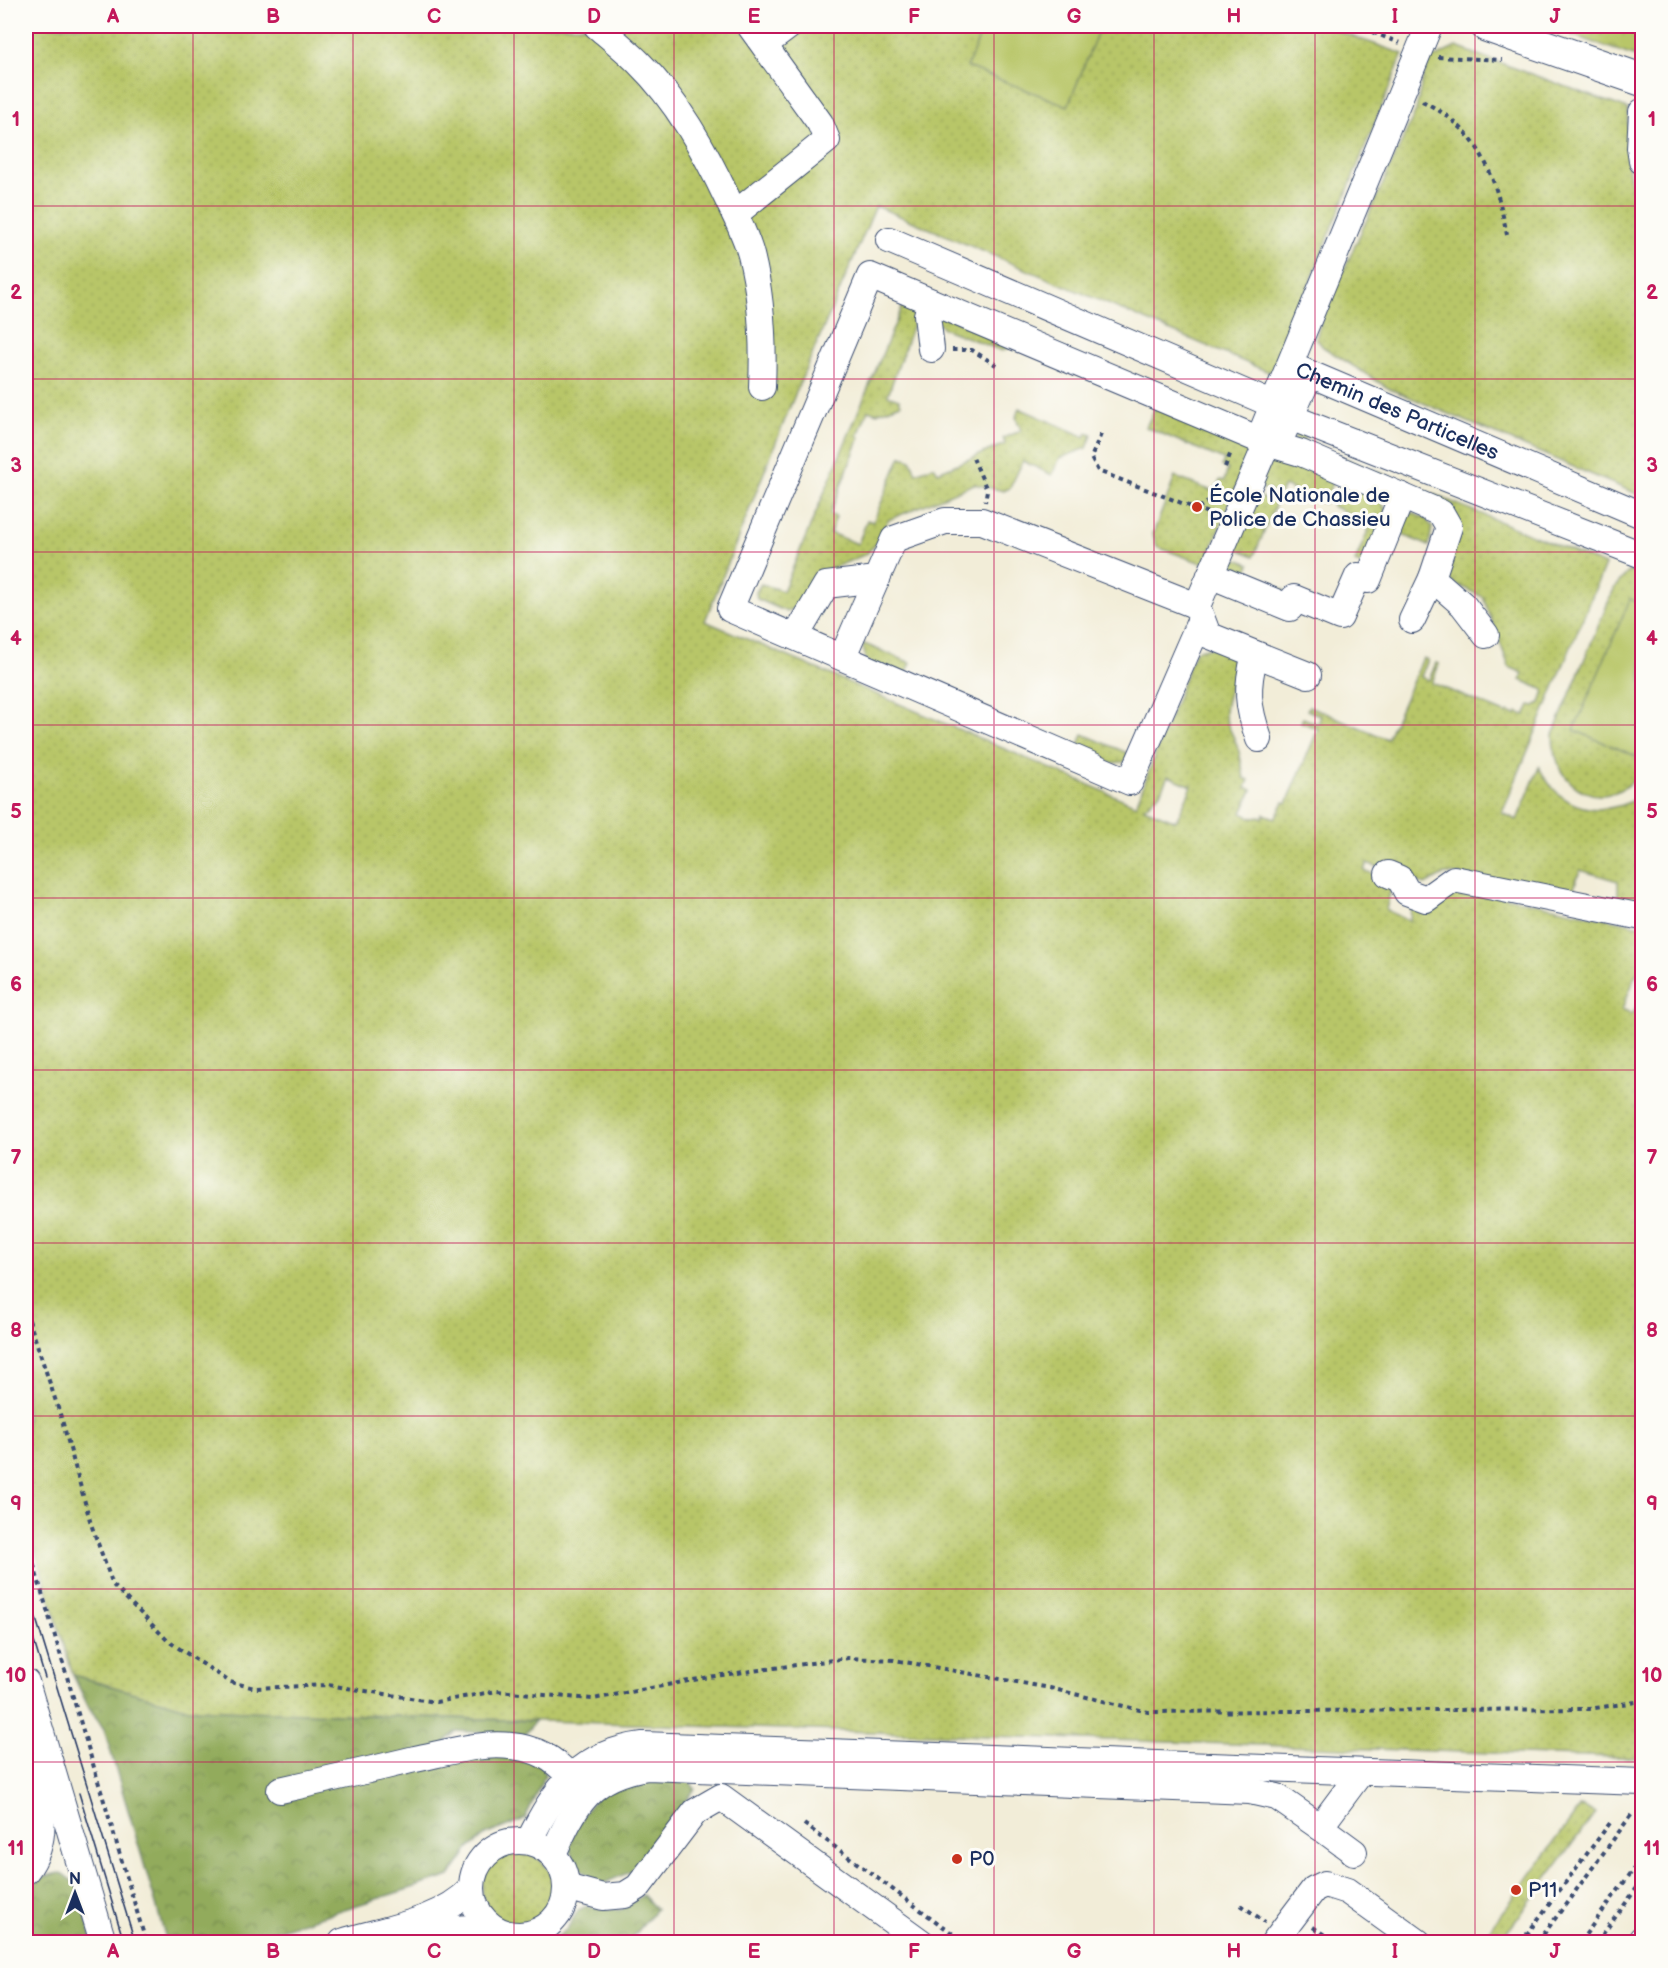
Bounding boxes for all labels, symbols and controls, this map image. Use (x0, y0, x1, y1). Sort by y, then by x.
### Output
text: A (106, 5, 120, 29)
text: B (266, 5, 280, 29)
text: C (427, 5, 441, 29)
text: D (587, 5, 601, 29)
text: E (748, 5, 761, 29)
text: F (908, 5, 920, 29)
text: G (1067, 5, 1082, 29)
text: H (1227, 5, 1241, 29)
text: I (1392, 5, 1398, 29)
text: J (1550, 5, 1562, 29)
text: 1 (12, 108, 20, 132)
text: 1 (1648, 108, 1656, 132)
text: 2 (10, 281, 22, 305)
text: 2 (1646, 281, 1658, 305)
street label: Chemin des Particelles (1292, 357, 1503, 466)
text: 3 (10, 454, 22, 478)
text: 3 (1646, 454, 1658, 478)
place label: École Nationale de Police de Chassieu (1209, 483, 1391, 532)
marker: École Nationale de Police de Chassieu (1190, 500, 1204, 514)
text: 4 (10, 627, 22, 651)
text: 4 (1646, 627, 1658, 651)
text: 5 (10, 800, 22, 824)
text: 5 (1646, 800, 1658, 824)
text: 6 (10, 973, 22, 997)
text: 6 (1646, 973, 1658, 997)
text: 7 (10, 1146, 22, 1170)
text: 7 (1646, 1146, 1658, 1170)
text: 8 (10, 1319, 22, 1343)
text: 8 (1646, 1319, 1658, 1343)
text: 9 (10, 1492, 22, 1516)
text: 9 (1646, 1492, 1658, 1516)
text: 10 (6, 1664, 26, 1688)
text: 10 (1642, 1664, 1662, 1688)
text: 11 (8, 1837, 24, 1861)
text: 11 (1644, 1837, 1660, 1861)
place label: P0 (969, 1847, 995, 1872)
marker: P0 (950, 1852, 964, 1866)
north arrow (45, 1863, 105, 1923)
text: N (69, 1870, 81, 1889)
place label: P11 (1528, 1878, 1557, 1903)
marker: P11 (1509, 1883, 1523, 1897)
text: A (106, 1940, 120, 1964)
text: B (266, 1940, 280, 1964)
text: C (427, 1940, 441, 1964)
text: D (587, 1940, 601, 1964)
text: E (748, 1940, 761, 1964)
text: F (908, 1940, 920, 1964)
text: G (1067, 1940, 1082, 1964)
text: H (1227, 1940, 1241, 1964)
text: I (1392, 1940, 1398, 1964)
text: J (1550, 1940, 1562, 1964)

